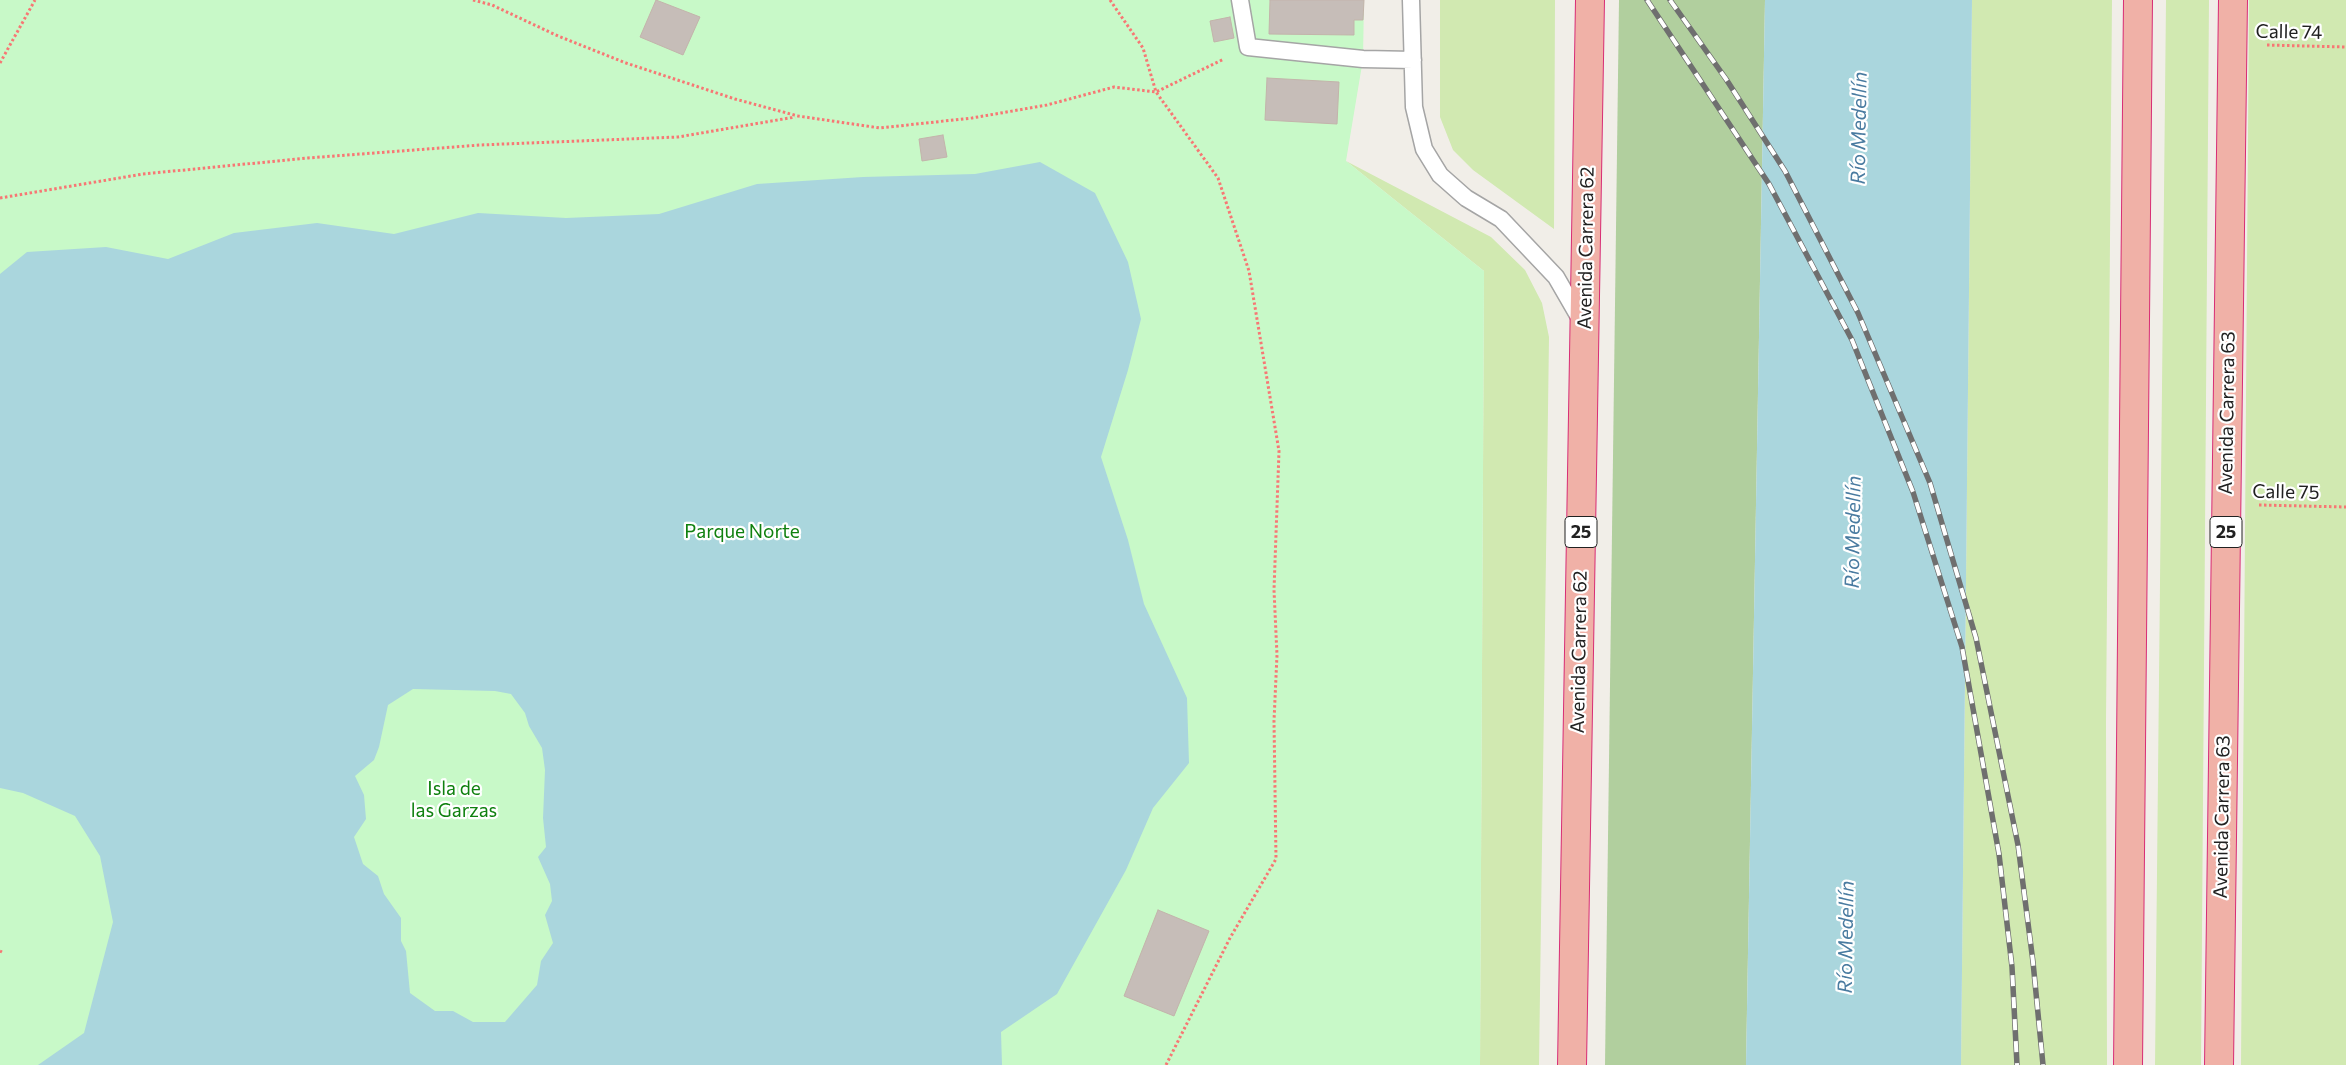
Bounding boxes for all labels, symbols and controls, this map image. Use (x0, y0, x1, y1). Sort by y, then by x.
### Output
street label: Calle 74 (2256, 20, 2322, 44)
water label: Río Medellín (1846, 71, 1872, 185)
street label: Avenida Carrera 62 (1573, 166, 1599, 330)
street label: Avenida Carrera 63 (2214, 331, 2240, 495)
water label: Río Medellín (1840, 475, 1866, 589)
street label: Calle 75 (2252, 480, 2320, 504)
road number: 25 (1565, 516, 1597, 548)
road number: 25 (2210, 516, 2242, 548)
park label: Parque Norte (684, 521, 800, 543)
street label: Avenida Carrera 62 (1566, 570, 1592, 734)
street label: Avenida Carrera 63 (2209, 735, 2235, 899)
park label: Isla de las Garzas (411, 778, 497, 822)
water label: Río Medellín (1833, 880, 1859, 994)

